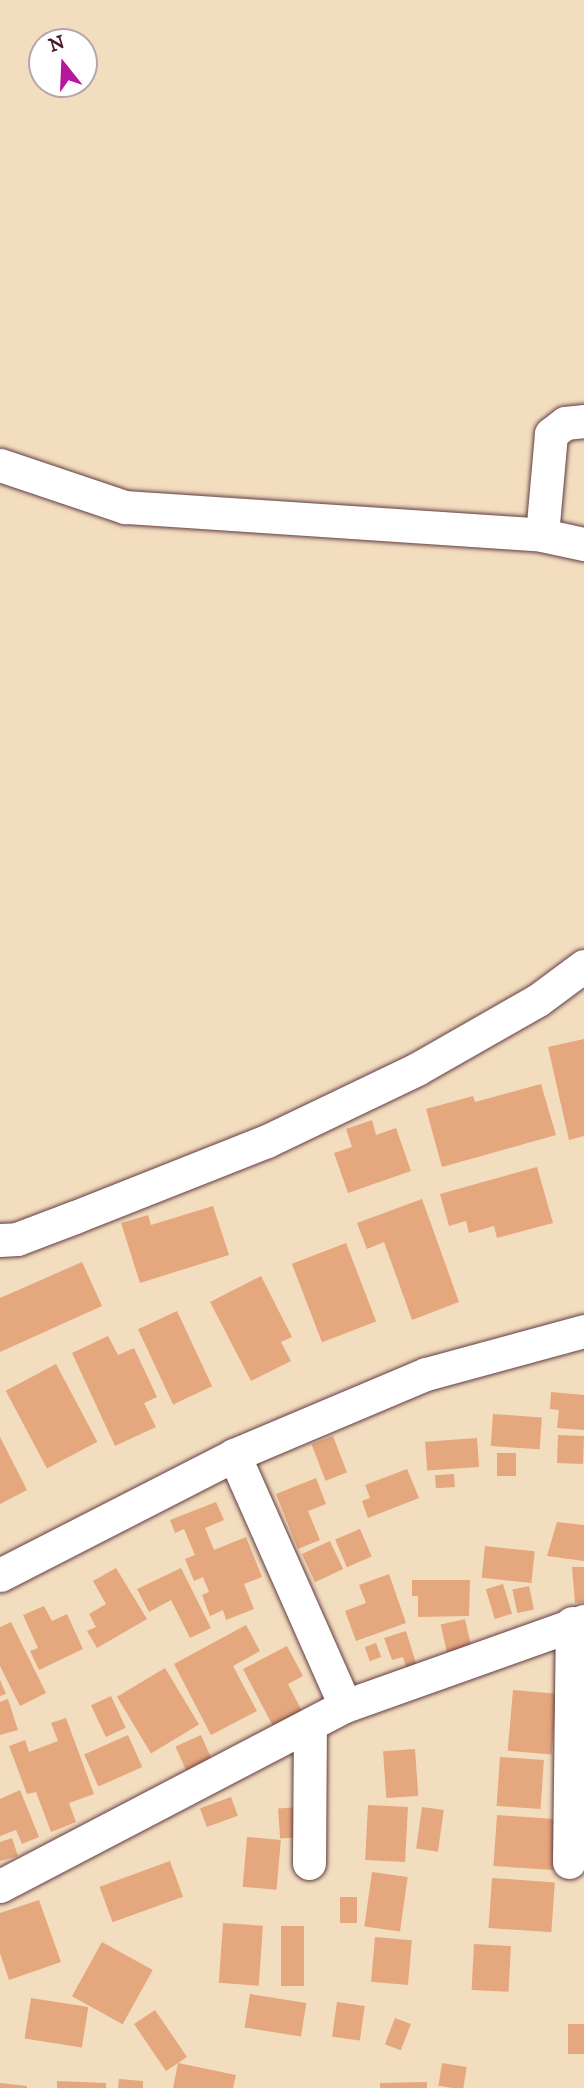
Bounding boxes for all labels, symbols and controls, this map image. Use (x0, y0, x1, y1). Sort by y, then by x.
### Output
north arrow (28, 28, 98, 98)
text: N (46, 31, 68, 58)

